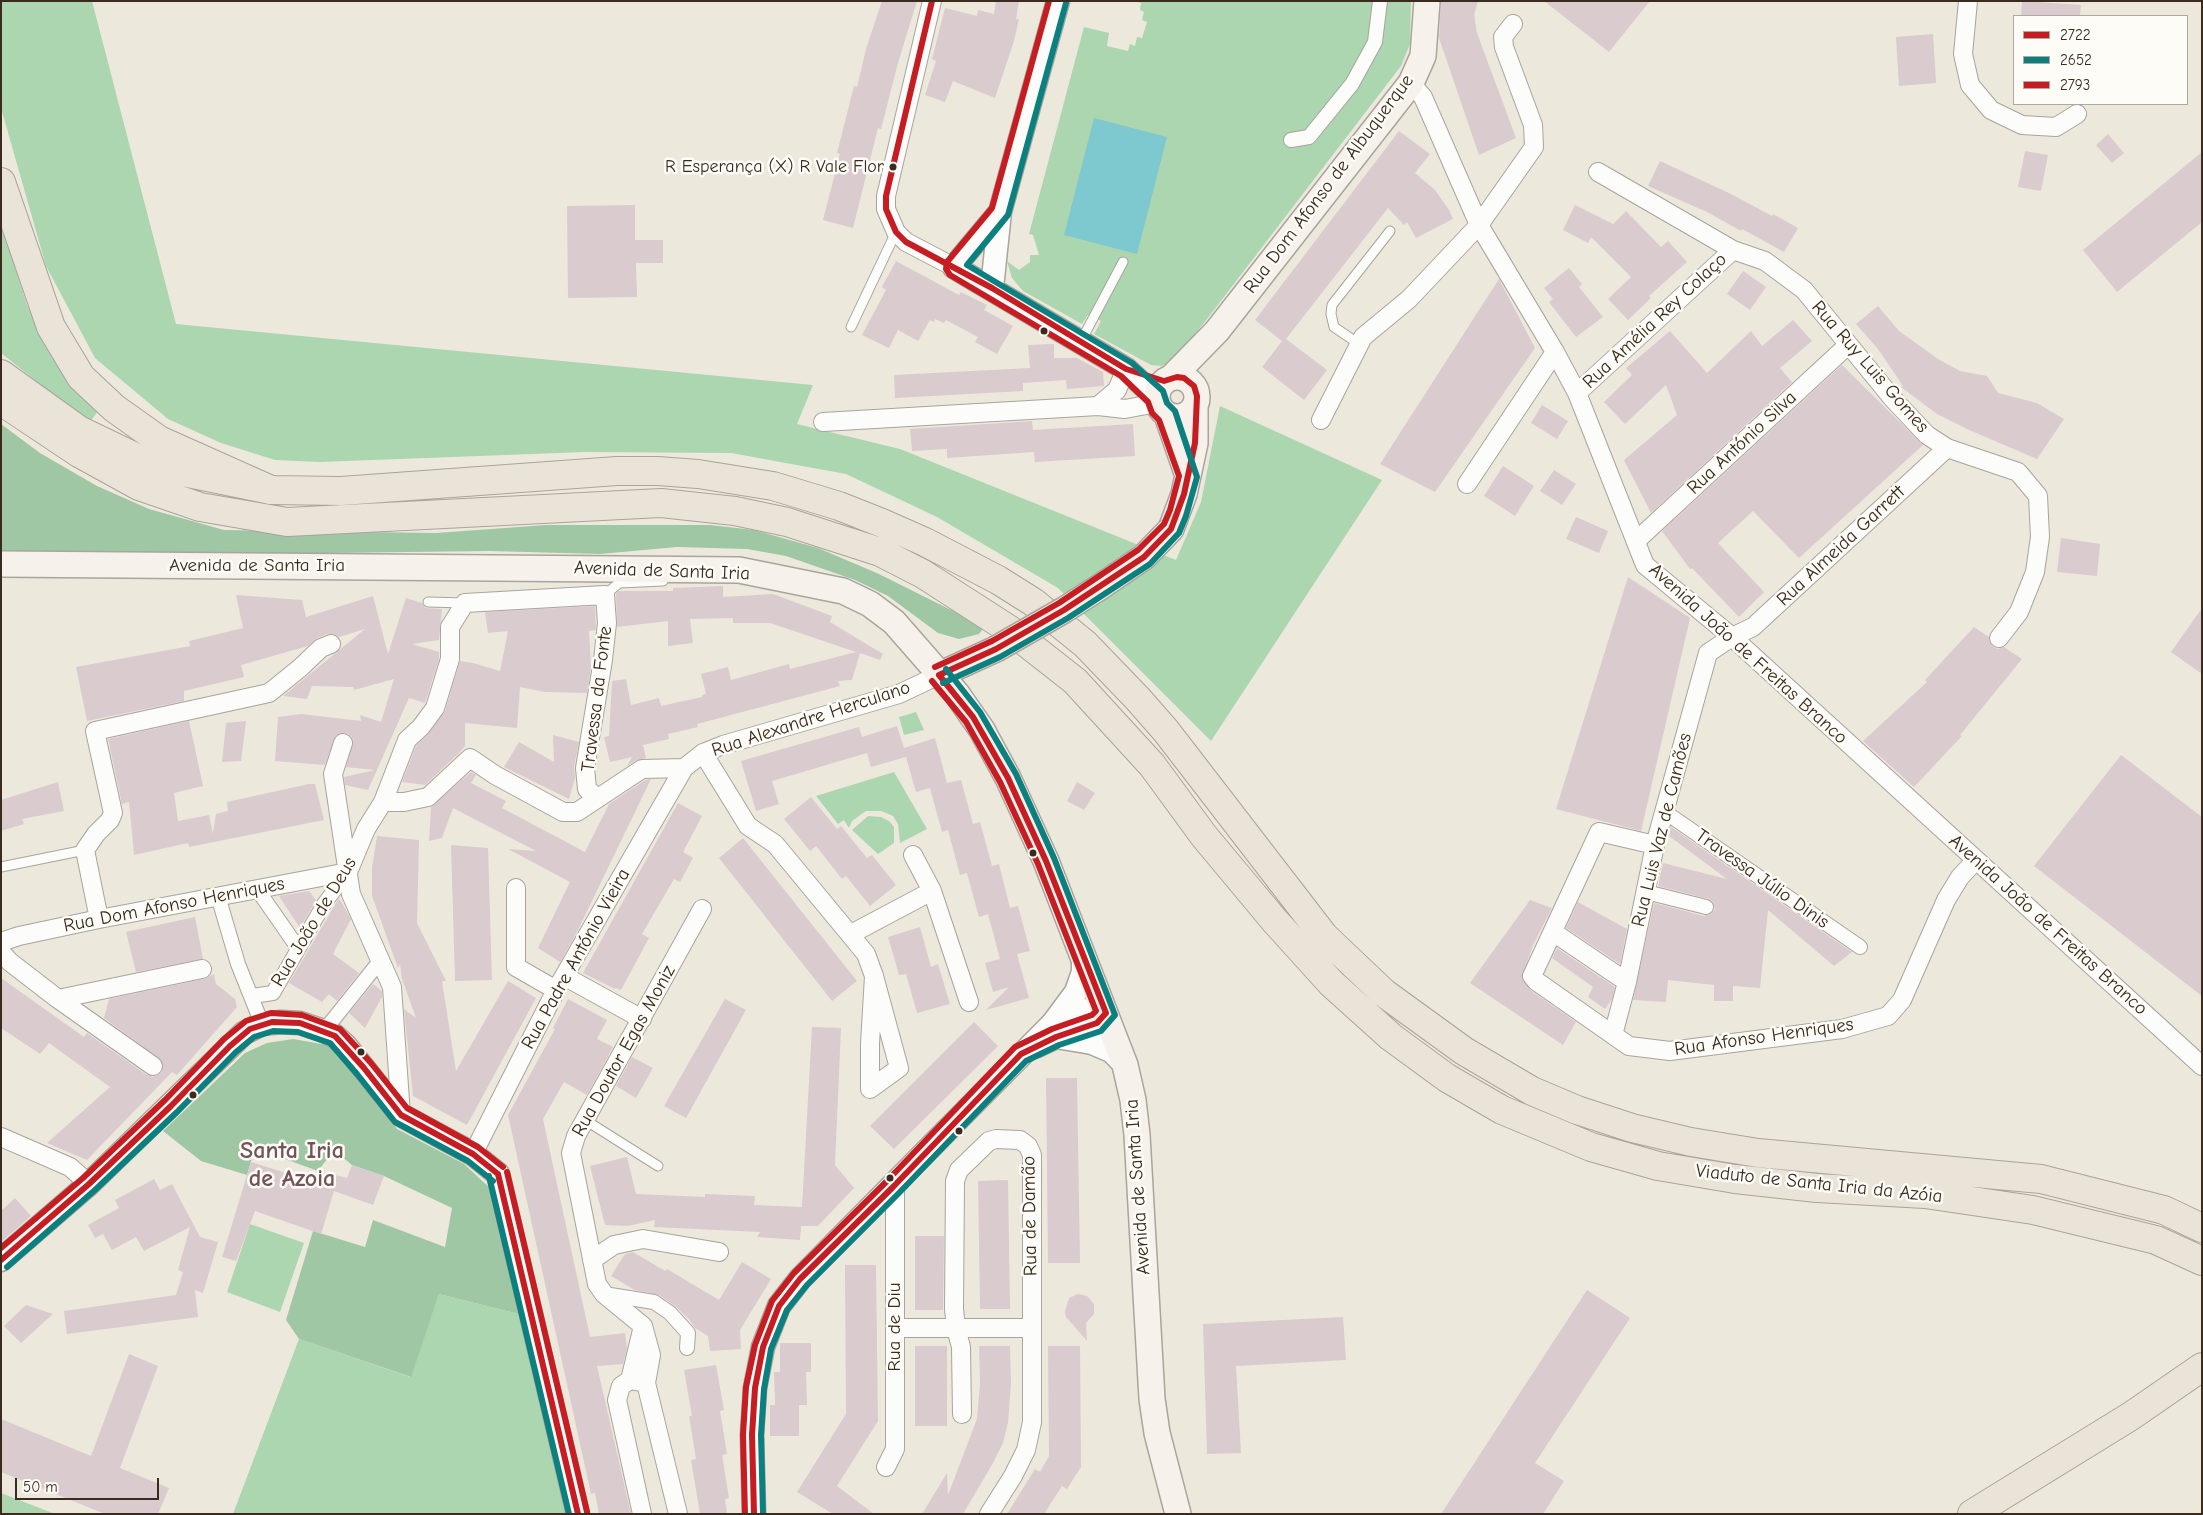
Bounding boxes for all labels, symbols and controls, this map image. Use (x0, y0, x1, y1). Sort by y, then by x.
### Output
legend (2013, 15, 2188, 105)
text: 2722 (2060, 26, 2091, 44)
text: 2652 (2060, 51, 2092, 69)
street label: Rua Dom Afonso de Albuquerque (1239, 70, 1419, 298)
text: 2793 (2060, 76, 2090, 94)
place label: R Esperança (X) R Vale Flor (665, 156, 884, 178)
marker: R Esperança (X) R Vale Flor (888, 162, 898, 172)
street label: Rua Amélia Rey Colaço (1578, 248, 1732, 394)
street label: Rua Ruy Luis Gomes (1806, 296, 1934, 438)
unlabelled marker (1039, 326, 1049, 336)
street label: Rua António Silva (1683, 387, 1801, 499)
street label: Rua Almeida Garrett (1772, 481, 1910, 611)
street label: Avenida de Santa Iria (169, 555, 345, 577)
street label: Avenida de Santa Iria (574, 557, 750, 585)
street label: Avenida João de Freitas Branco (1644, 559, 1852, 749)
street label: Travessa da Fonte (577, 625, 617, 773)
street label: Rua Alexandre Herculano (709, 676, 913, 762)
street label: Rua Luis Vaz de Camões (1627, 731, 1697, 929)
street label: Travessa Júlio Dinis (1691, 824, 1833, 934)
street label: Avenida João de Freitas Branco (1944, 830, 2152, 1020)
unlabelled marker (1028, 848, 1038, 858)
street label: Rua João de Deus (266, 853, 362, 991)
street label: Rua Padre António Vieira (517, 865, 635, 1053)
street label: Rua Dom Afonso Henriques (62, 872, 286, 938)
street label: Rua Doutor Egas Moniz (567, 961, 681, 1141)
street label: Rua Afonso Henriques (1673, 1013, 1855, 1061)
unlabelled marker (356, 1047, 366, 1057)
unlabelled marker (188, 1090, 198, 1100)
street label: Avenida de Santa Iria (1120, 1098, 1156, 1276)
unlabelled marker (954, 1126, 964, 1136)
district label: Santa Iria de Azoia (240, 1137, 344, 1193)
street label: Rua de Damão (1018, 1156, 1042, 1276)
street label: Viaduto de Santa Iria da Azóia (1695, 1160, 1943, 1208)
unlabelled marker (885, 1173, 895, 1183)
street label: Rua de Diu (884, 1282, 906, 1372)
scale bar (18, 1468, 161, 1500)
text: 50 m (23, 1478, 58, 1496)

